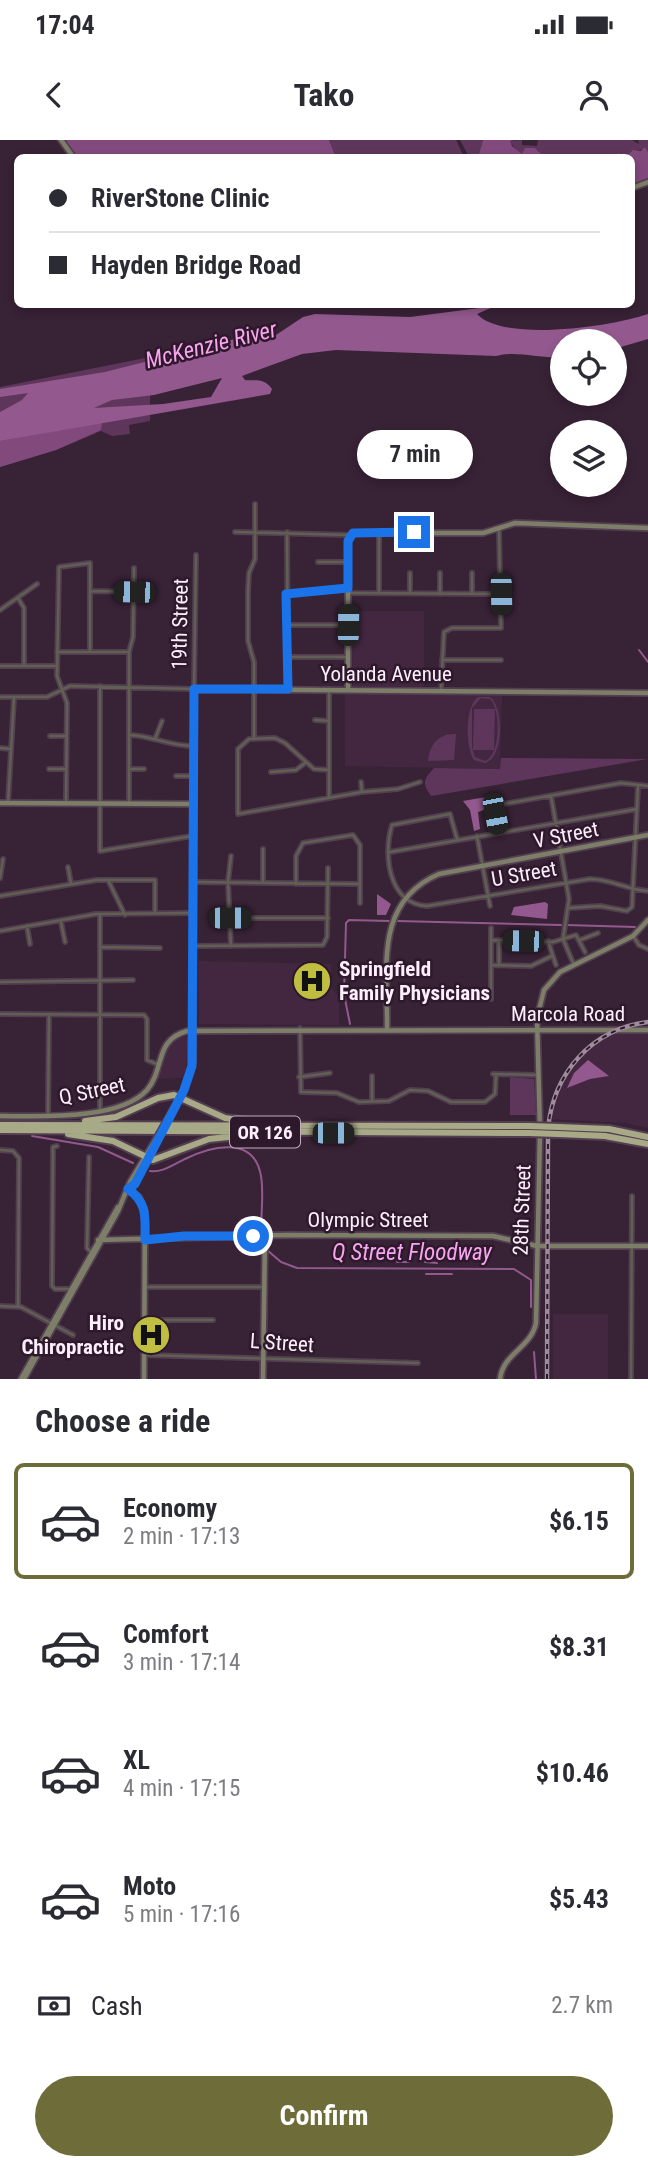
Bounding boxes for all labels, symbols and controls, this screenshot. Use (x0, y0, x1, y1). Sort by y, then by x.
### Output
text: 17:04 (35, 10, 95, 40)
icon: back (35, 76, 73, 114)
text: Tako (293, 76, 355, 114)
icon: person (575, 76, 613, 114)
text: RiverStone Clinic (91, 183, 270, 213)
text: Hayden Bridge Road (91, 250, 301, 280)
water label: McKenzie River (142, 315, 281, 374)
map controls (550, 329, 627, 497)
button: locate (550, 329, 627, 406)
button: layers (550, 420, 627, 497)
callout: 7 min (356, 430, 472, 480)
text: 7 min (389, 441, 441, 468)
route end (398, 516, 430, 548)
car (491, 573, 512, 615)
street label: 19th Street (167, 578, 193, 670)
car (113, 581, 156, 603)
car (338, 604, 359, 646)
street label: Yolanda Avenue (320, 662, 452, 686)
car (481, 791, 510, 837)
street label: V Street (531, 817, 601, 853)
street label: U Street (490, 856, 558, 892)
car (210, 908, 252, 929)
car (502, 930, 545, 952)
place label: Springfield Family Physicians (339, 957, 490, 1005)
hospital icon: Springfield Family Physicians (291, 960, 333, 1002)
street label: Marcola Road (511, 1002, 625, 1026)
street label: Q Street (57, 1072, 127, 1110)
road number: OR 126 (230, 1116, 300, 1148)
car (313, 1123, 355, 1144)
street label: 28th Street (508, 1164, 536, 1256)
street label: Olympic Street (308, 1208, 428, 1232)
route start (237, 1220, 269, 1252)
water label: Q Street Floodway (332, 1239, 493, 1266)
place label: Hiro Chiropractic (21, 1311, 124, 1359)
hospital icon: Hiro Chiropractic (130, 1314, 172, 1356)
street label: L Street (249, 1329, 315, 1357)
text: Choose a ride (35, 1402, 210, 1440)
icon: car (39, 1490, 102, 1553)
text: Economy (123, 1493, 217, 1523)
text: $6.15 (549, 1506, 609, 1536)
text: 2 min · 17:13 (123, 1523, 240, 1550)
icon: car (39, 1616, 102, 1679)
text: Comfort (123, 1619, 209, 1649)
text: $8.31 (549, 1632, 609, 1662)
text: 3 min · 17:14 (123, 1649, 240, 1676)
icon: car (39, 1742, 102, 1805)
text: XL (123, 1745, 150, 1775)
text: $10.46 (536, 1758, 609, 1788)
text: 4 min · 17:15 (123, 1775, 240, 1802)
icon: car (39, 1868, 102, 1931)
text: Moto (123, 1871, 176, 1901)
text: $5.43 (549, 1884, 609, 1914)
text: 5 min · 17:16 (123, 1901, 240, 1928)
icon: cash (35, 1987, 73, 2025)
text: Cash (91, 1991, 143, 2021)
text: 2.7 km (551, 1992, 613, 2019)
button: Confirm (35, 2076, 613, 2156)

